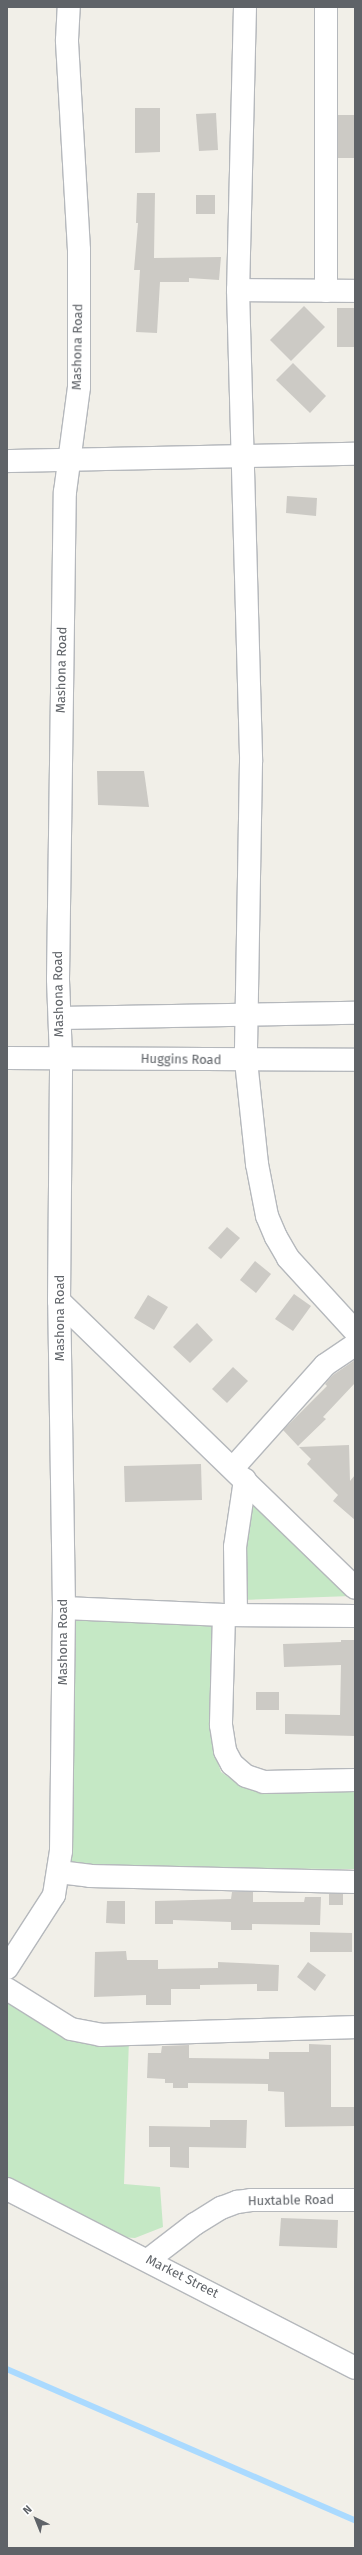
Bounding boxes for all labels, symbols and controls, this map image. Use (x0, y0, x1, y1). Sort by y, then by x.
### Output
street label: Mashona Road (69, 304, 87, 390)
street label: Mashona Road (53, 627, 71, 713)
street label: Mashona Road (50, 951, 68, 1037)
street label: Huggins Road (141, 1051, 221, 1069)
street label: Mashona Road (52, 1275, 68, 1361)
street label: Mashona Road (55, 1599, 71, 1685)
street label: Huxtable Road (248, 2192, 334, 2210)
street label: Market Street (143, 2252, 221, 2302)
north arrow (16, 2499, 56, 2539)
text: N (20, 2503, 35, 2517)

